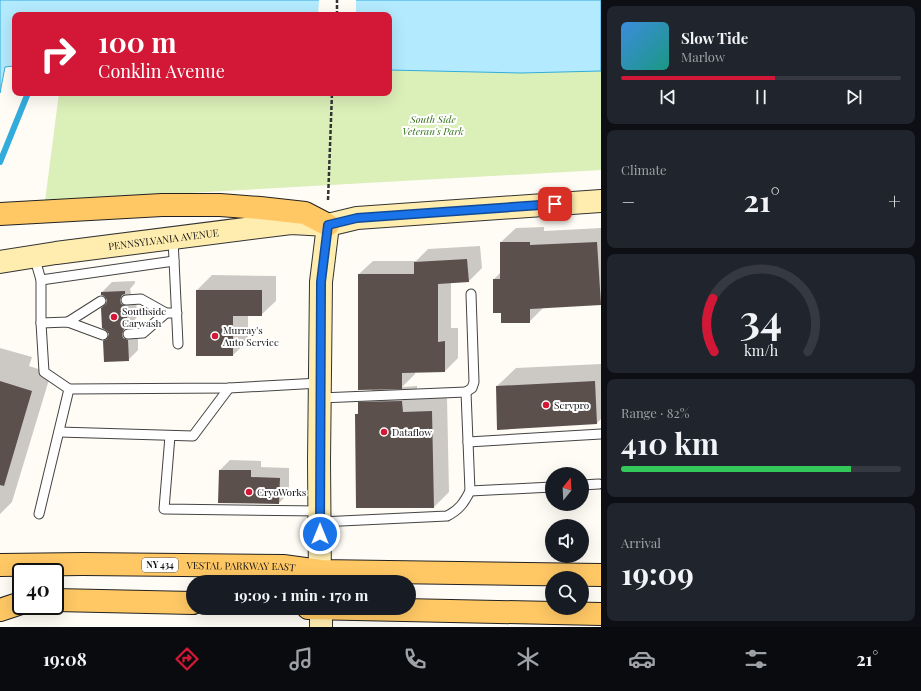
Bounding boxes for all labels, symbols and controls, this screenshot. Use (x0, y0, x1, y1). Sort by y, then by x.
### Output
text: 100 m (98, 23, 177, 60)
icon: right (32, 28, 84, 80)
text: Slow Tide (681, 28, 748, 48)
text: Marlow (681, 48, 725, 65)
text: Conklin Avenue (98, 59, 225, 83)
icon: previous (657, 86, 679, 108)
icon: pause (750, 86, 772, 108)
icon: next (843, 86, 865, 108)
park label: South Side Veteran's Park (402, 112, 464, 138)
text: Climate (621, 161, 667, 178)
text: 21° (743, 180, 780, 220)
text: − (621, 186, 635, 216)
text: + (888, 186, 901, 216)
pin (538, 187, 572, 221)
icon: arrive (544, 193, 566, 215)
street label: PENNSYLVANIA AVENUE (107, 225, 220, 253)
text: 34 (740, 289, 782, 344)
place label: Southside Carwash (122, 304, 166, 330)
marker: Southside Carwash (109, 312, 119, 322)
place label: Murray's Auto Service (222, 323, 279, 349)
marker: Murray's Auto Service (210, 331, 220, 341)
text: km/h (744, 340, 779, 359)
place label: Servpro (554, 398, 590, 412)
marker: Servpro (541, 400, 551, 410)
text: Range · 82% (621, 404, 689, 421)
text: 410 km (621, 423, 719, 463)
place label: Dataflow (392, 425, 432, 439)
marker: Dataflow (379, 427, 389, 437)
north arrow (545, 467, 589, 511)
map controls (545, 467, 589, 615)
place label: CryoWorks (257, 485, 306, 499)
marker: CryoWorks (244, 487, 254, 497)
position arrow (299, 513, 341, 555)
button: sound (545, 519, 589, 563)
text: Arrival (621, 534, 661, 551)
text: 19:09 (621, 553, 694, 593)
road number: NY 434 (142, 558, 178, 572)
street label: VESTAL PARKWAY EAST (185, 558, 296, 575)
speed limit sign: 40 (12, 563, 64, 615)
button: search (545, 571, 589, 615)
text: 19:09 · 1 min · 170 m (234, 585, 368, 605)
icon: directions (173, 645, 201, 673)
icon: music (287, 645, 315, 673)
icon: phone (401, 645, 429, 673)
icon: climate (514, 645, 542, 673)
icon: car (628, 645, 656, 673)
icon: filters (742, 645, 770, 673)
text: 19:08 (43, 647, 87, 671)
text: 21° (856, 647, 878, 671)

